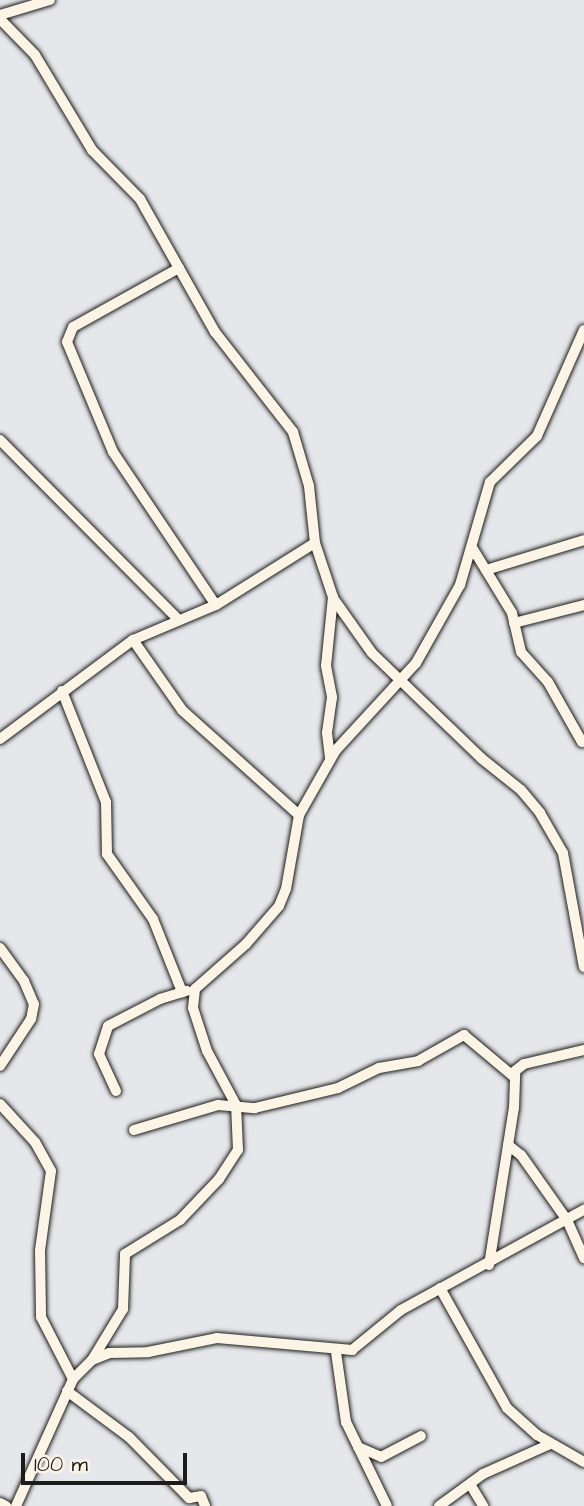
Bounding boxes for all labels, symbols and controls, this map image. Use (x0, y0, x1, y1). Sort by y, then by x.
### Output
scale bar (24, 1440, 191, 1484)
text: 100 m (34, 1450, 88, 1479)

